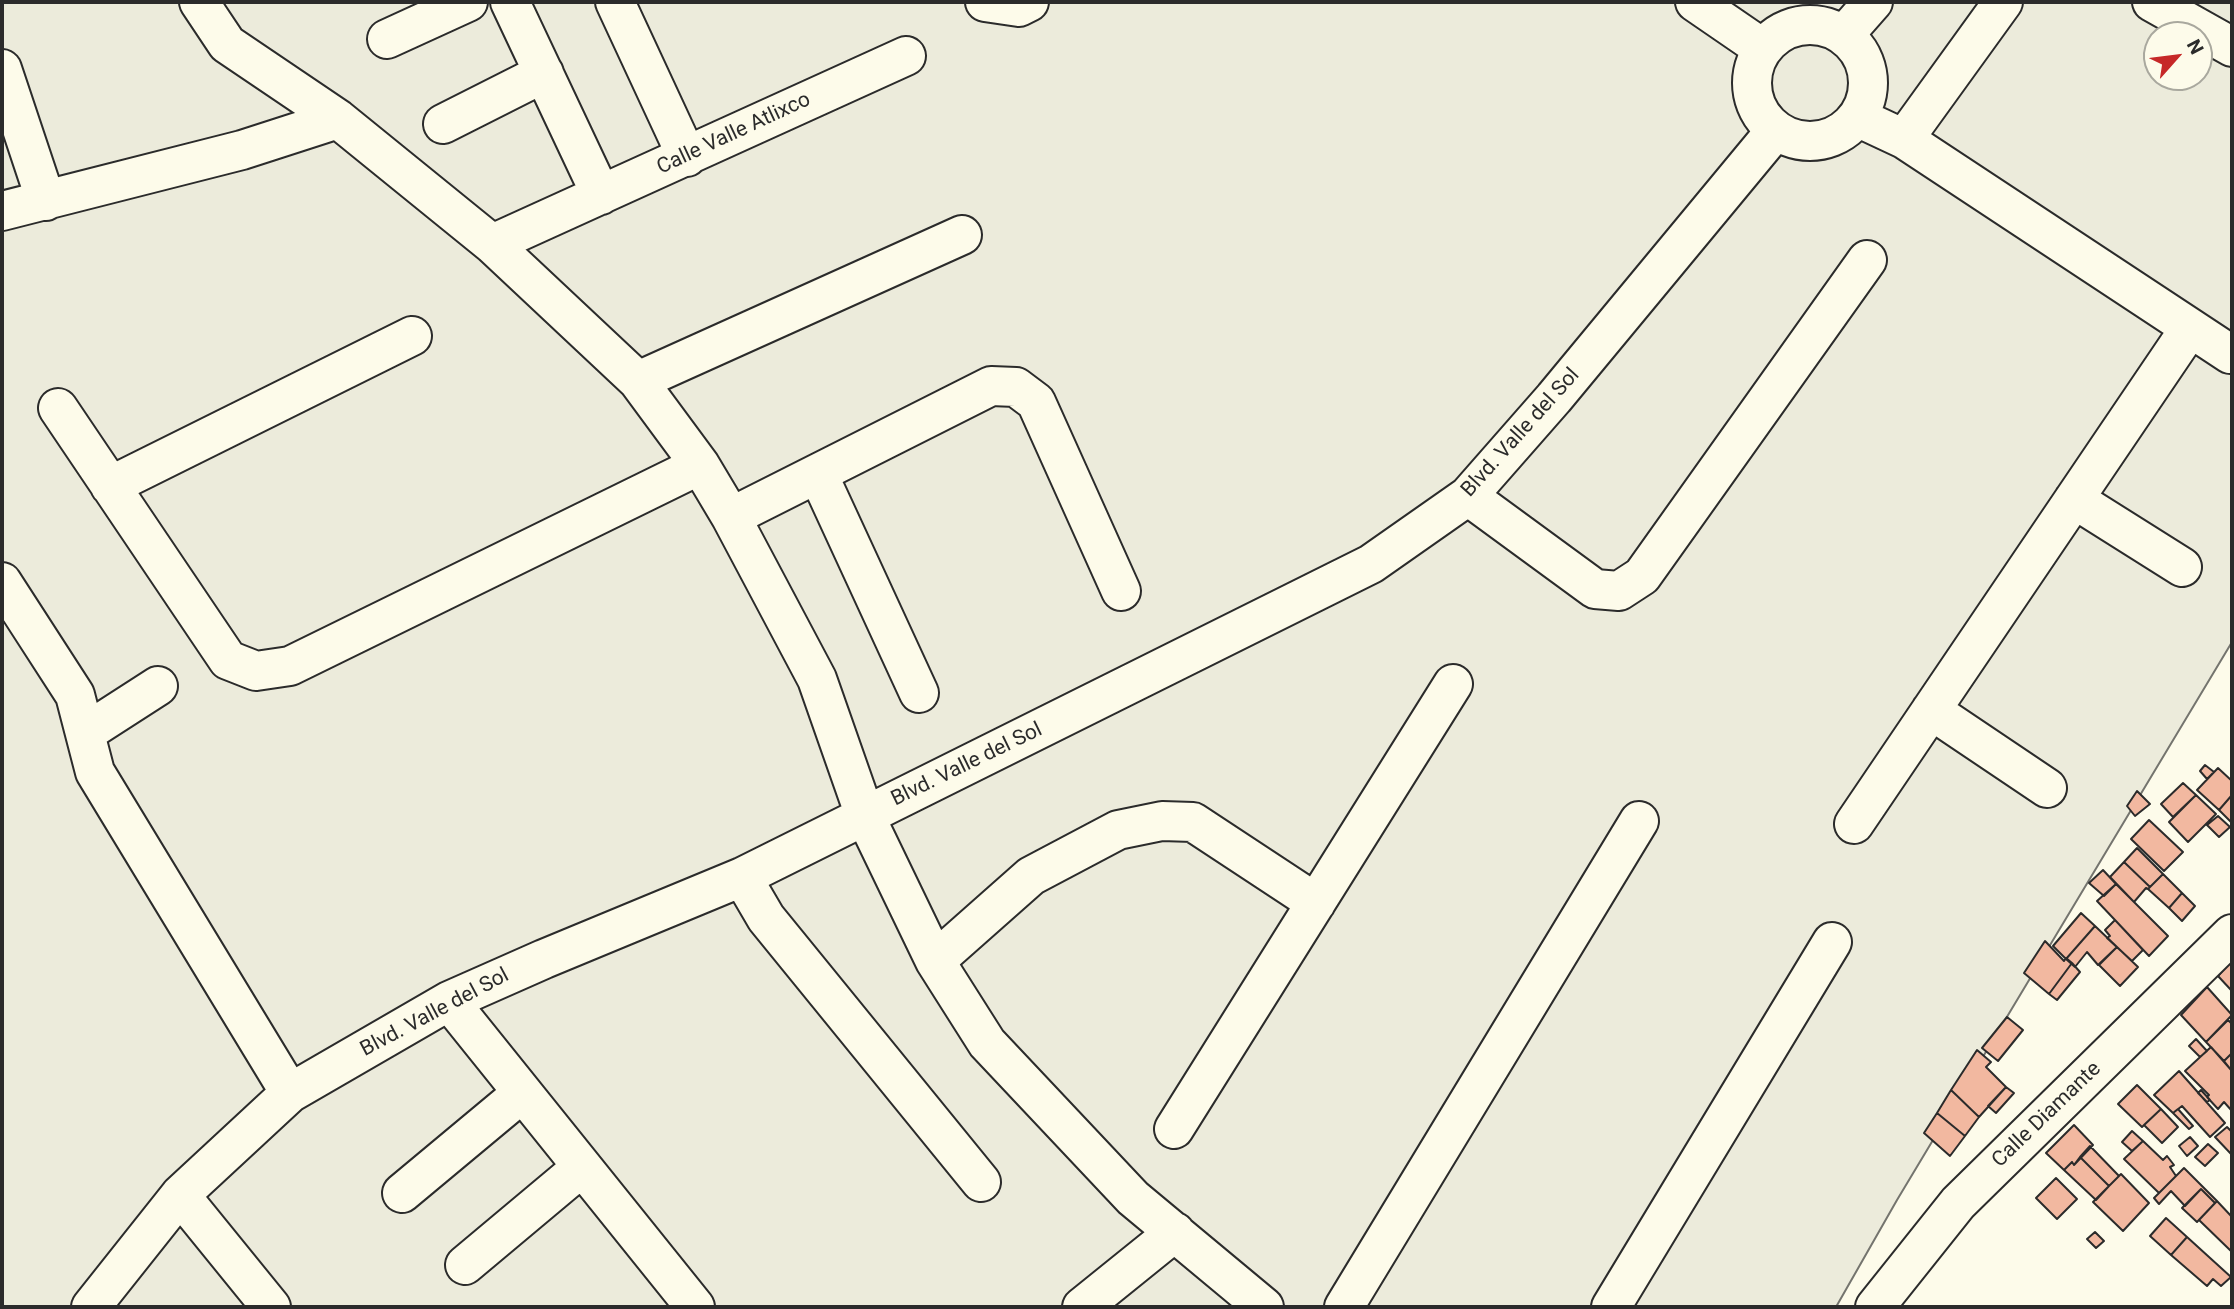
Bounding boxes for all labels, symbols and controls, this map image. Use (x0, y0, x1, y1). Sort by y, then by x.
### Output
north arrow (2143, 21, 2213, 91)
text: N (2182, 36, 2209, 58)
street label: Calle Valle Atlixco (653, 87, 815, 181)
street label: Blvd. Valle del Sol (1457, 363, 1585, 503)
street label: Blvd. Valle del Sol (888, 718, 1046, 812)
street label: Blvd. Valle del Sol (356, 963, 514, 1063)
street label: Calle Diamante (1987, 1057, 2107, 1173)

